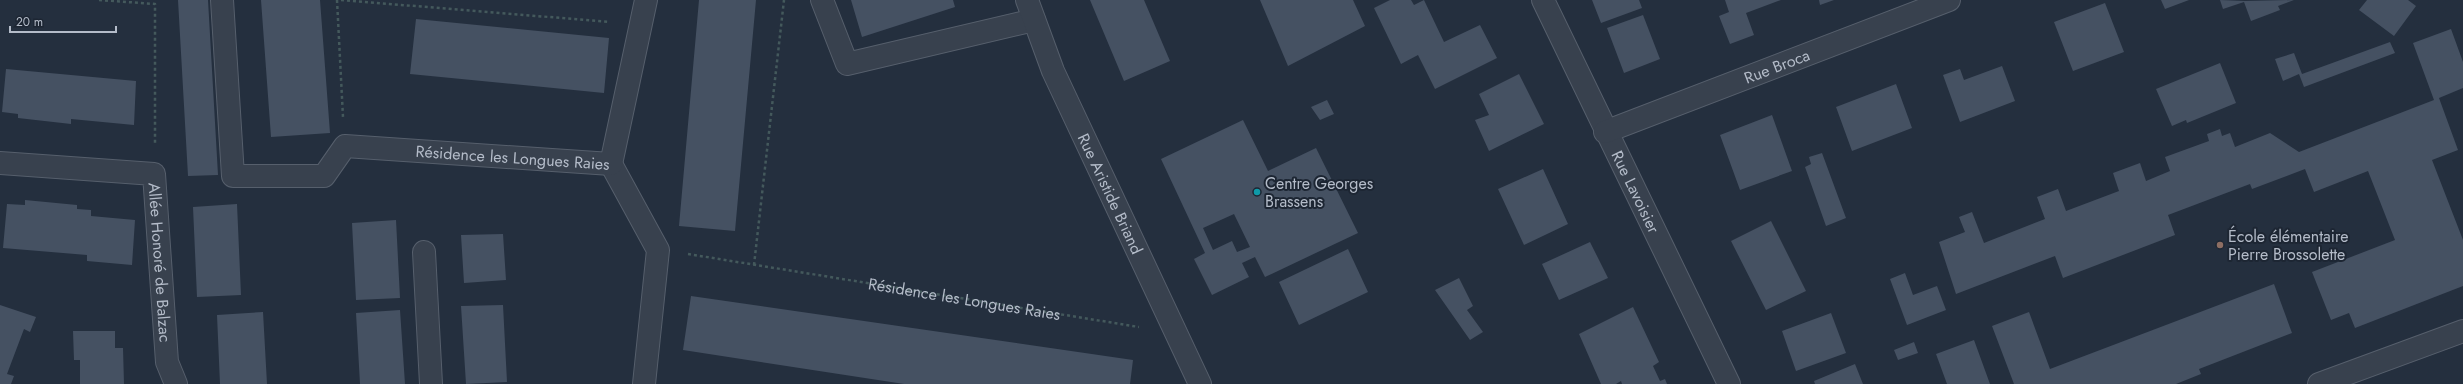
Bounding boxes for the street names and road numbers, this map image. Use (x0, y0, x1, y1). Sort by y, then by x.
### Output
street label: Rue Broca (1741, 43, 1813, 90)
street label: Rue Aristide Briand (1072, 130, 1148, 258)
street label: Résidence les Longues Raies (415, 140, 610, 176)
street label: Rue Lavoisier (1606, 147, 1665, 238)
street label: Allée Honoré de Balzac (143, 182, 177, 343)
street label: Résidence les Longues Raies (866, 272, 1062, 326)

